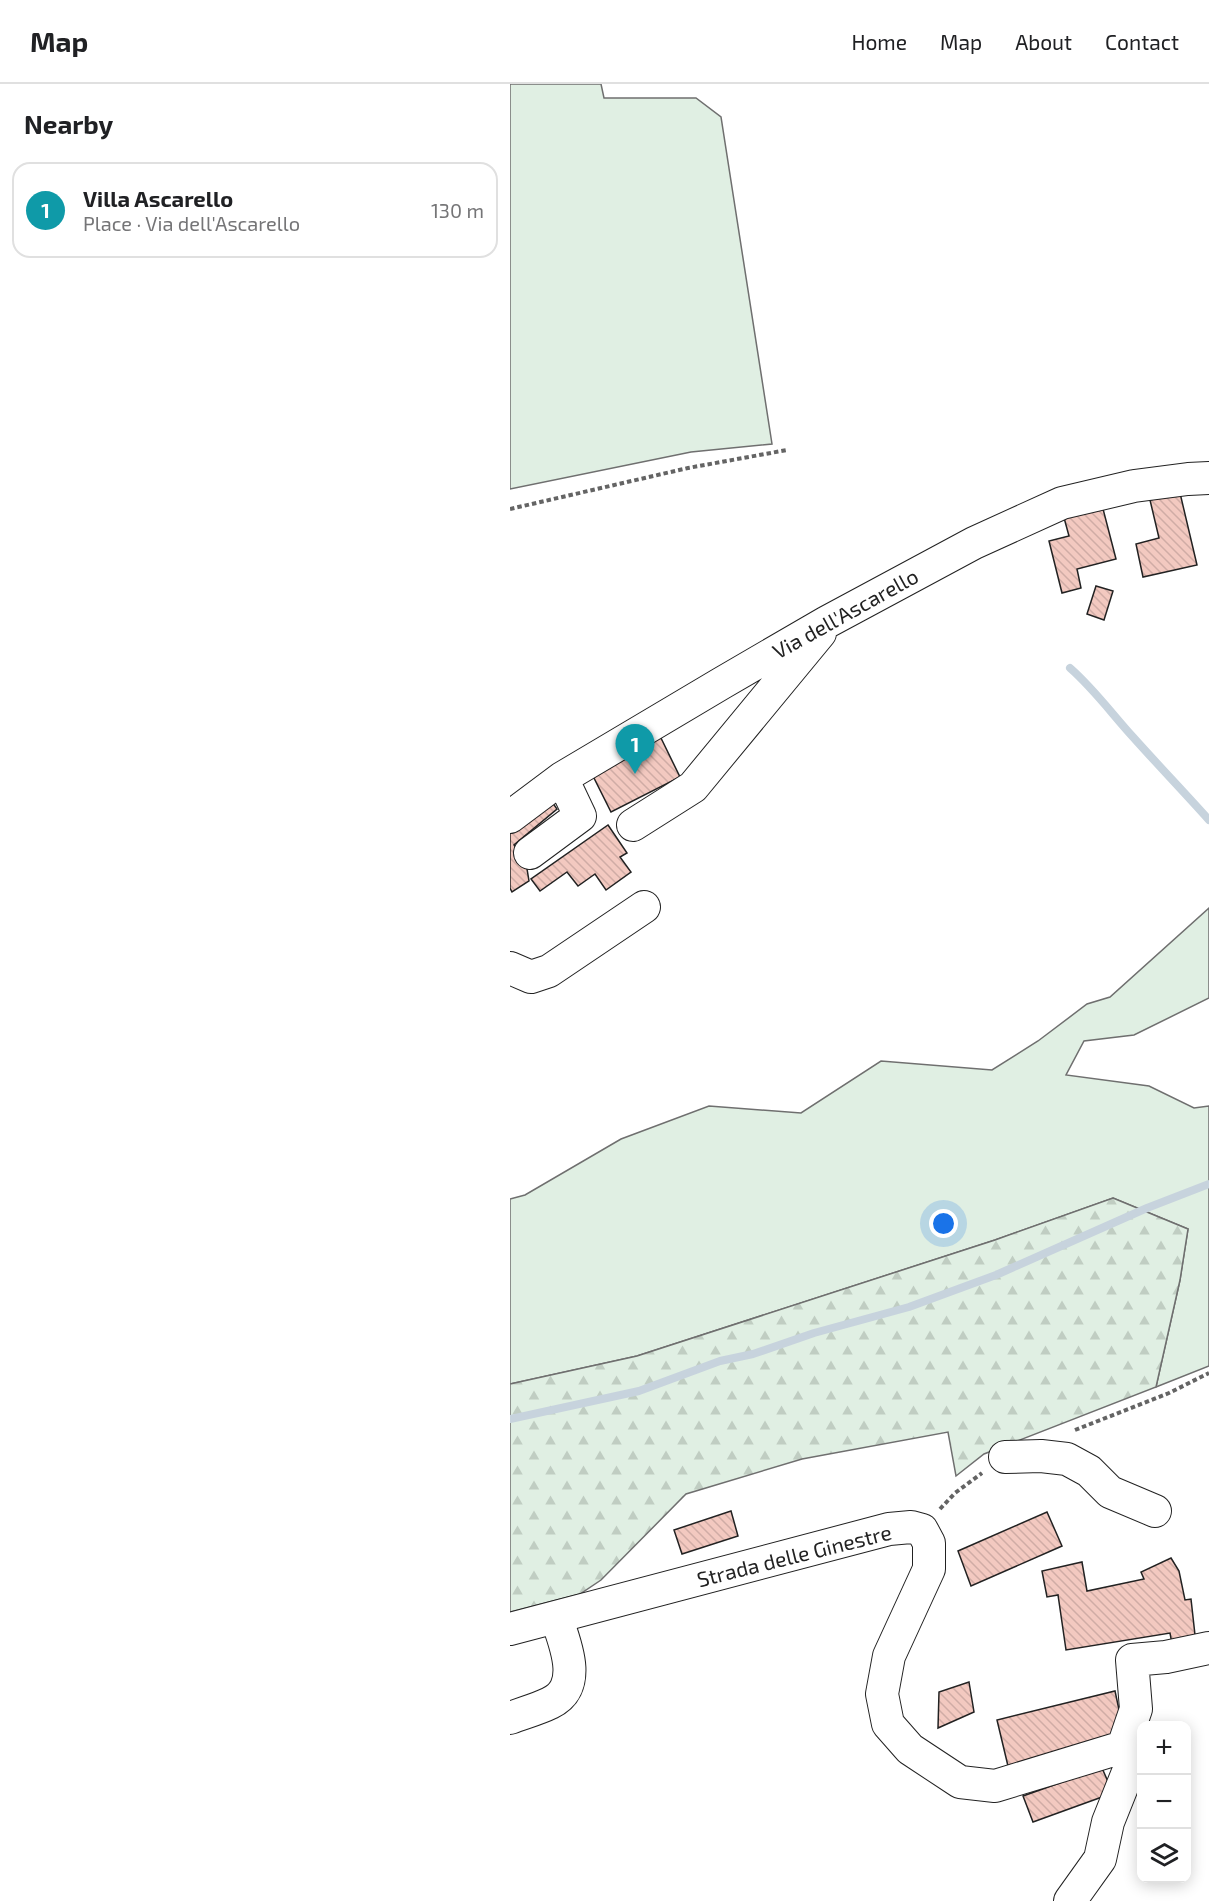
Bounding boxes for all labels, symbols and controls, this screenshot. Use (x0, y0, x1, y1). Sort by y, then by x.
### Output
text: Map (30, 24, 88, 58)
text: Home (851, 29, 907, 54)
text: Map (940, 29, 982, 54)
text: About (1015, 29, 1072, 54)
text: Contact (1105, 29, 1179, 54)
text: Nearby (24, 108, 113, 139)
text: Villa Ascarello (83, 185, 233, 211)
text: 1 (41, 198, 50, 222)
text: 130 m (431, 198, 484, 222)
text: Place · Via dell'Ascarello (83, 211, 300, 235)
street label: Via dell'Ascarello (768, 563, 922, 663)
pin: 1 (616, 724, 654, 774)
your location (929, 1209, 958, 1238)
street label: Strada delle Ginestre (694, 1519, 894, 1591)
map controls (1137, 1721, 1191, 1883)
button: + (1137, 1721, 1191, 1775)
button: − (1137, 1775, 1191, 1829)
button: layers (1137, 1829, 1191, 1883)

